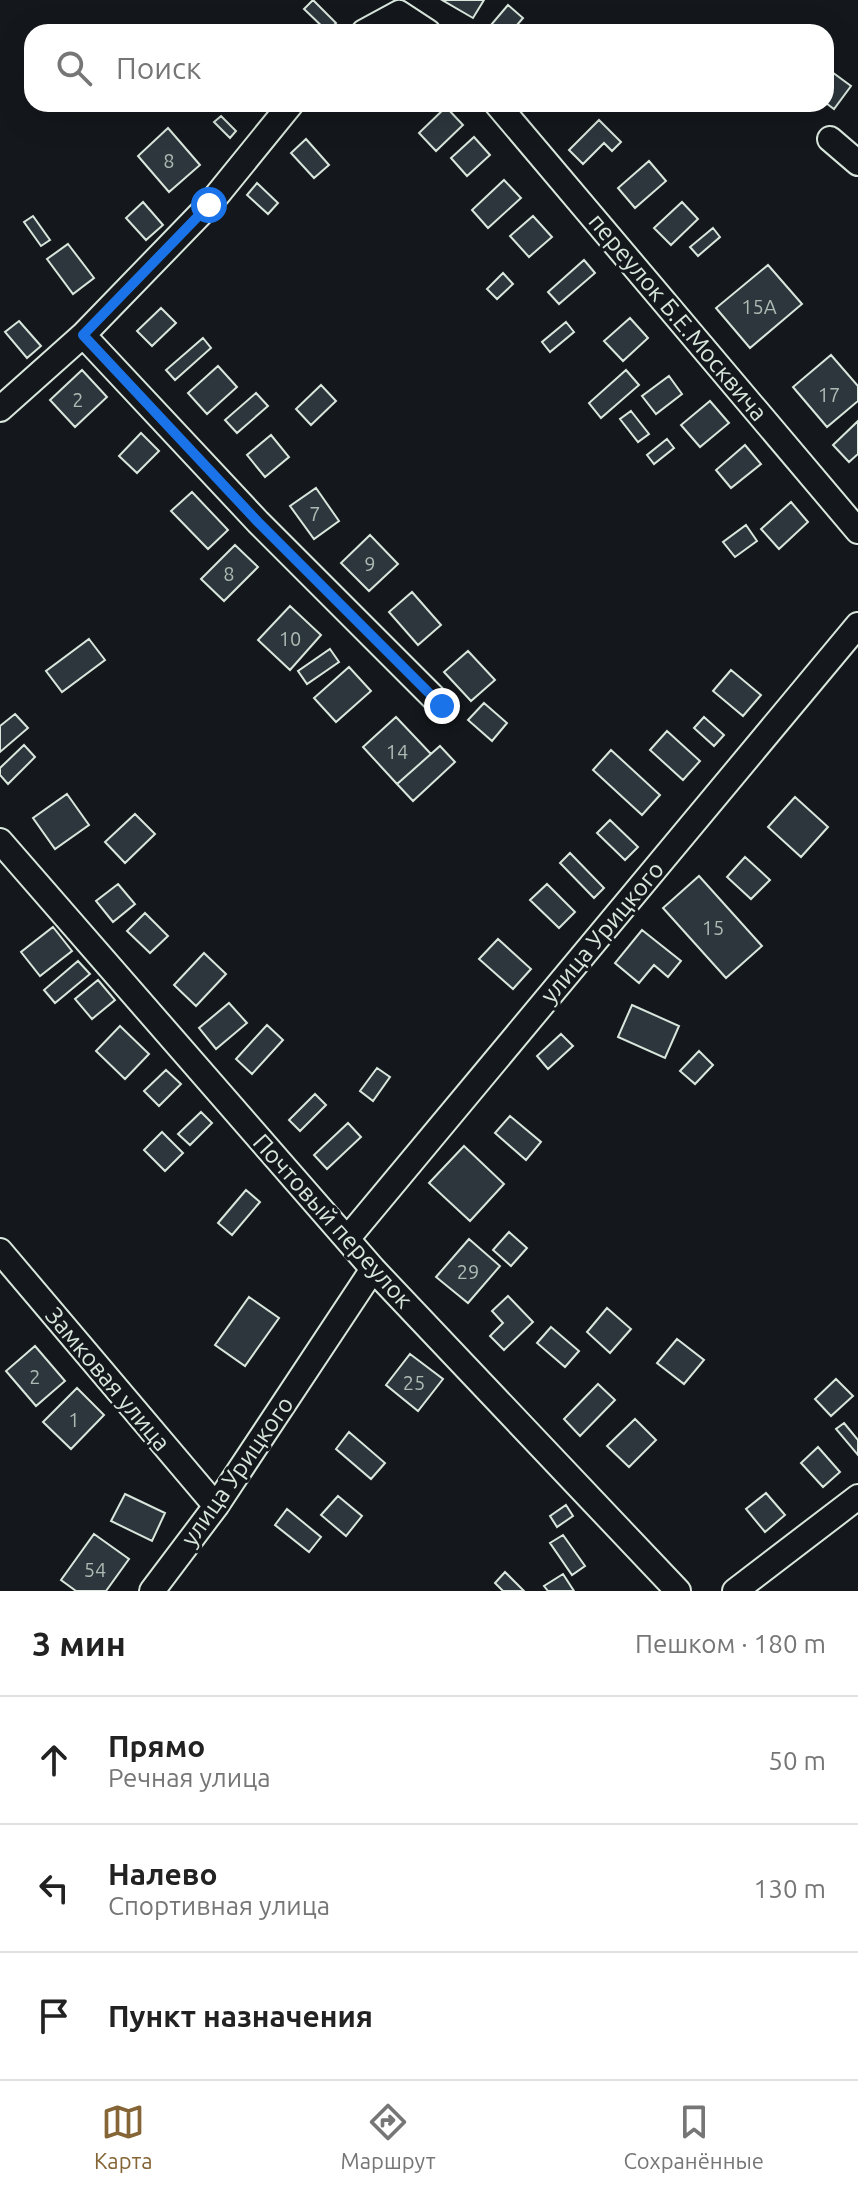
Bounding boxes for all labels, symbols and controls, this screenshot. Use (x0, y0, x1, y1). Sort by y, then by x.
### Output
search box (24, 24, 834, 112)
icon: search (52, 46, 96, 90)
text: Поиск (116, 51, 201, 85)
house number: 8 (163, 149, 175, 172)
route start (191, 187, 227, 223)
street label: переулок Б.Е.Москвича (583, 208, 773, 426)
house number: 15А (741, 295, 777, 318)
house number: 17 (818, 383, 840, 406)
house number: 2 (72, 388, 84, 411)
house number: 7 (309, 502, 321, 525)
house number: 9 (364, 552, 376, 575)
house number: 8 (223, 562, 235, 585)
house number: 10 (279, 627, 301, 650)
route end (424, 688, 460, 724)
house number: 14 (386, 740, 408, 763)
street label: улица Урицкого (535, 856, 669, 1008)
house number: 15 (702, 916, 724, 939)
street label: Почтовый переулок (248, 1129, 418, 1313)
house number: 29 (457, 1260, 479, 1283)
street label: Замковая улица (40, 1302, 176, 1456)
house number: 2 (29, 1365, 41, 1388)
house number: 25 (403, 1371, 425, 1394)
street label: улица Урицкого (175, 1391, 299, 1551)
house number: 1 (68, 1408, 80, 1431)
house number: 54 (84, 1558, 106, 1581)
text: 3 мин (32, 1624, 126, 1662)
text: Пешком · 180 m (635, 1629, 826, 1658)
text: Прямо (108, 1729, 205, 1763)
icon: ahead (32, 1738, 76, 1782)
text: 50 m (768, 1746, 826, 1775)
text: Речная улица (108, 1763, 271, 1792)
text: Налево (108, 1857, 218, 1891)
icon: left (32, 1866, 76, 1910)
text: 130 m (754, 1874, 826, 1903)
text: Спортивная улица (108, 1891, 330, 1920)
icon: arrive (32, 1994, 76, 2038)
text: Пункт назначения (108, 1999, 373, 2033)
tab: Карта (94, 2100, 153, 2173)
tab: Маршрут (341, 2100, 435, 2173)
tab: Сохранённые (623, 2100, 764, 2173)

